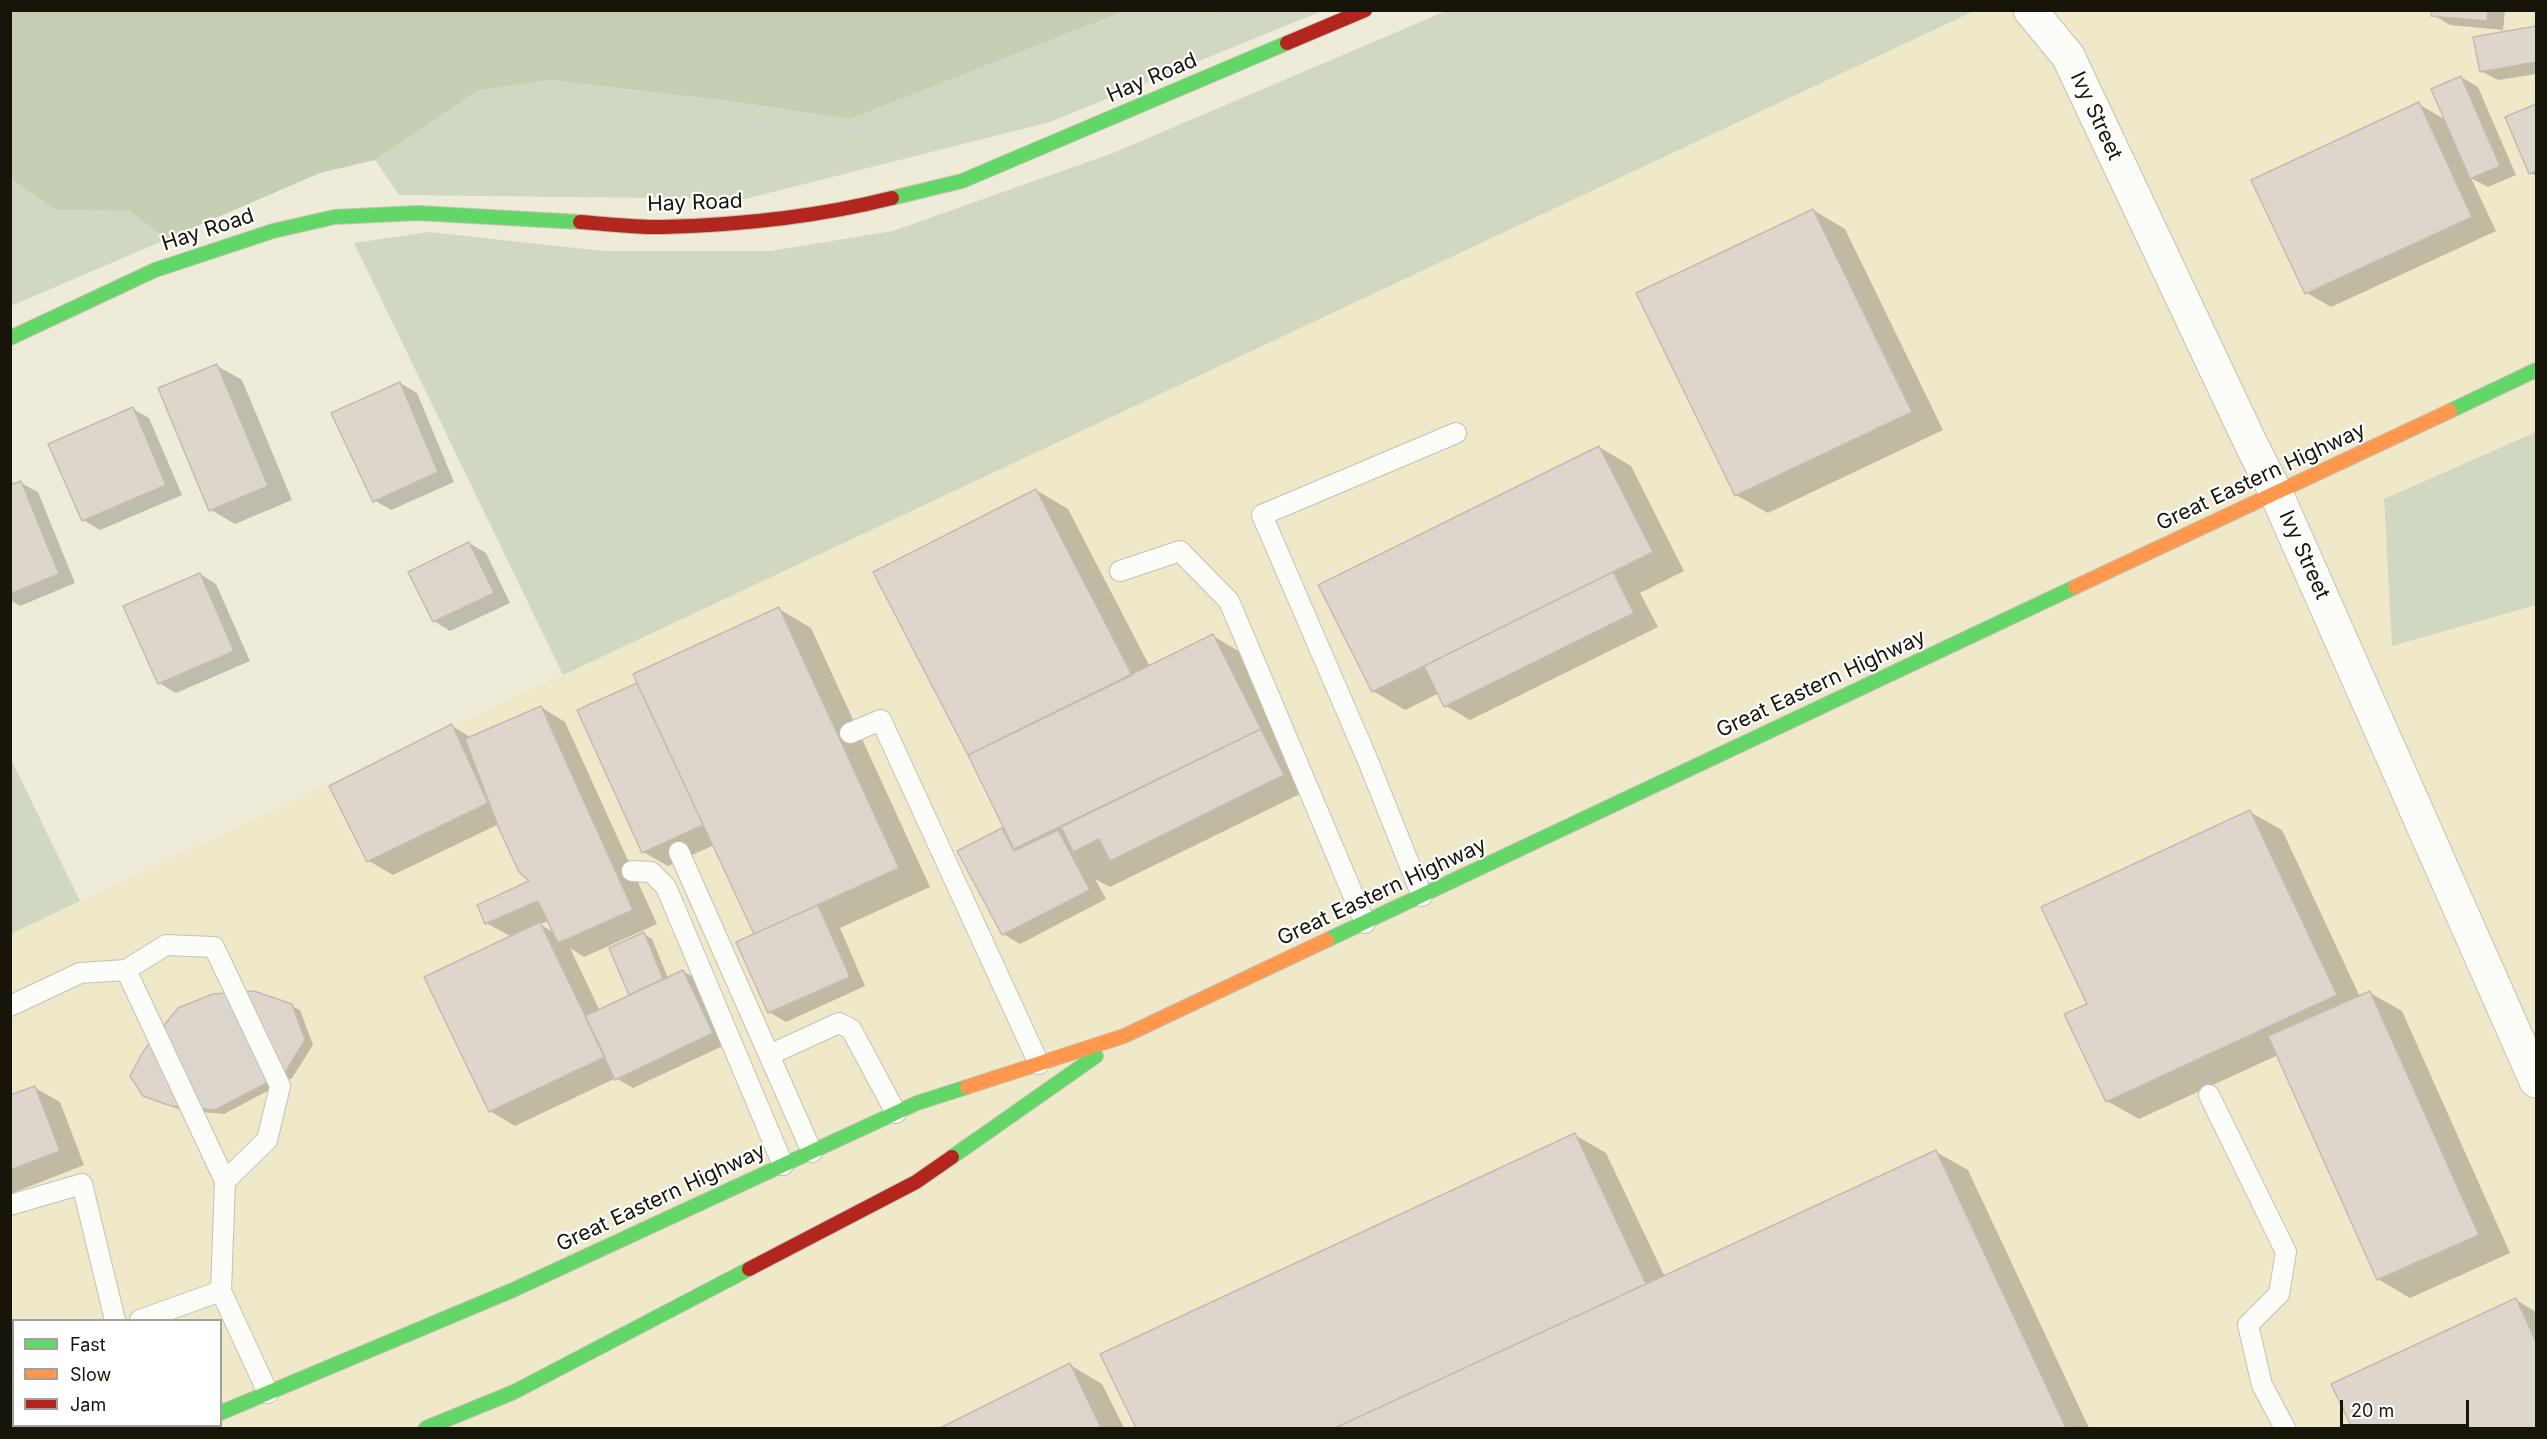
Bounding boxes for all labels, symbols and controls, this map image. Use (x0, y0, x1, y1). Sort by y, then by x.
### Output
street label: Hay Road (1103, 48, 1201, 108)
street label: Ivy Street (2065, 68, 2127, 164)
street label: Hay Road (647, 189, 743, 217)
street label: Hay Road (159, 203, 257, 257)
street label: Great Eastern Highway (2153, 417, 2369, 537)
street label: Ivy Street (2273, 507, 2335, 603)
street label: Great Eastern Highway (1713, 624, 1929, 744)
street label: Great Eastern Highway (1274, 832, 1490, 952)
street label: Great Eastern Highway (553, 1138, 769, 1258)
legend (12, 1319, 222, 1427)
text: Fast (70, 1334, 106, 1355)
text: Slow (70, 1364, 111, 1385)
scale bar (2343, 1388, 2472, 1426)
text: Jam (70, 1394, 106, 1415)
text: 20 m (2351, 1400, 2394, 1421)

